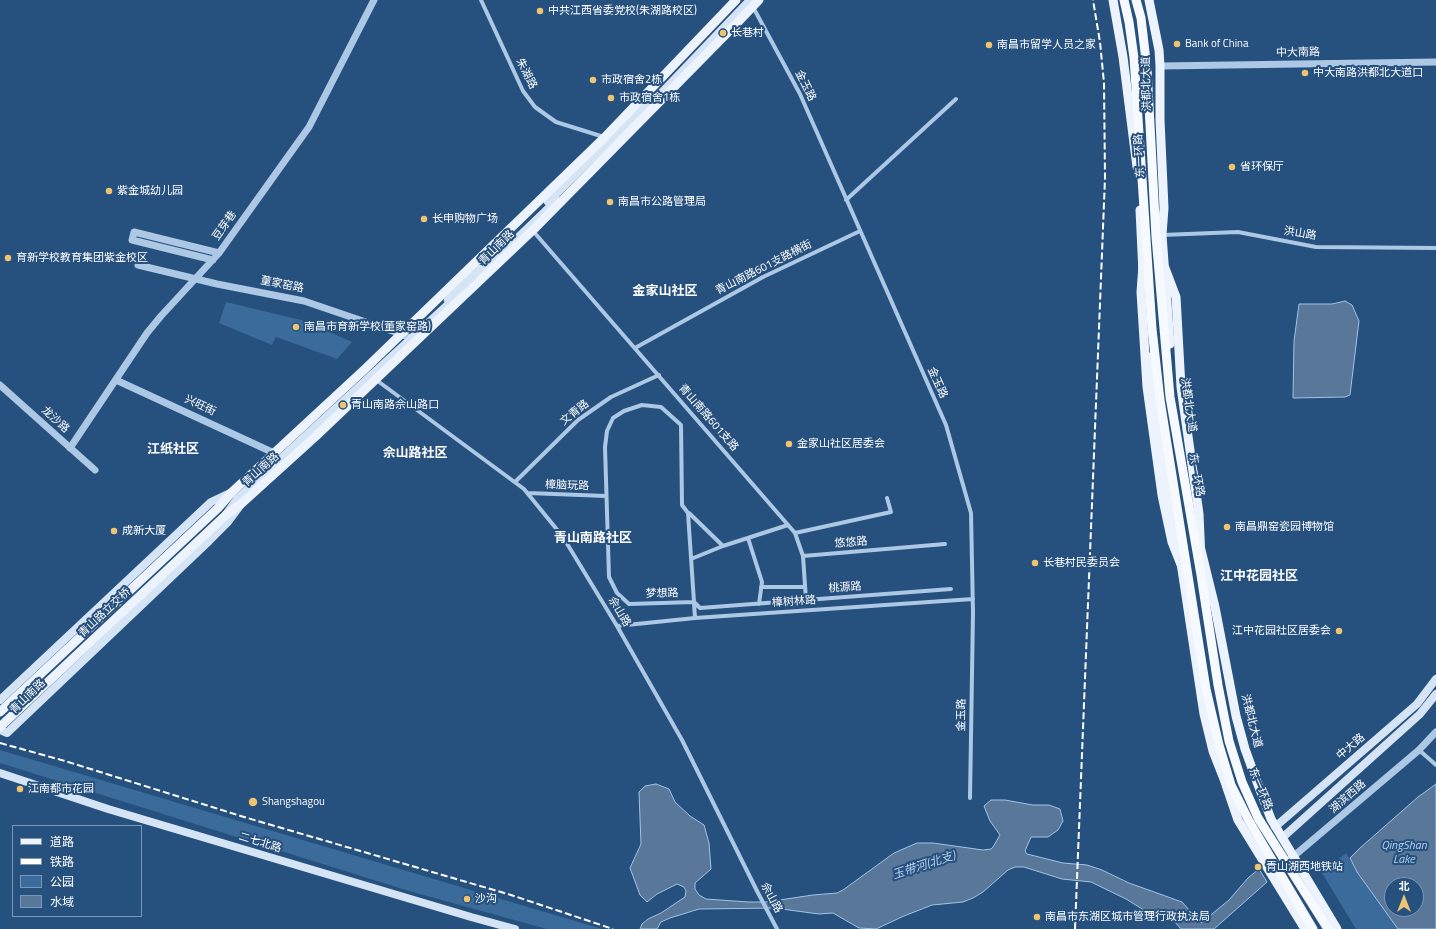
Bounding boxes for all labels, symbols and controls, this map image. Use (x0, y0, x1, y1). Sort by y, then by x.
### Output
place label: 中共江西省委党校(朱湖路校区) (548, 4, 697, 18)
marker: 中共江西省委党校(朱湖路校区) (535, 6, 545, 16)
place label: 长巷村 (731, 26, 764, 40)
marker: 长巷村 (718, 28, 728, 38)
place label: Bank of China (1185, 37, 1248, 51)
place label: 南昌市留学人员之家 (997, 38, 1096, 52)
marker: Bank of China (1172, 39, 1182, 49)
marker: 南昌市留学人员之家 (984, 40, 994, 50)
street label: 中大南路 (1276, 46, 1320, 60)
street label: 朱湖路 (513, 56, 539, 92)
street label: 洪都北大道 (1140, 56, 1154, 112)
place label: 中大南路洪都北大道口 (1313, 66, 1423, 80)
street label: 金玉路 (792, 68, 818, 104)
marker: 中大南路洪都北大道口 (1300, 68, 1310, 78)
place label: 市政宿舍2栋 (601, 73, 662, 87)
marker: 市政宿舍2栋 (588, 75, 598, 85)
place label: 市政宿舍1栋 (619, 91, 680, 105)
marker: 市政宿舍1栋 (606, 93, 616, 103)
street label: 东一环路 (1132, 134, 1148, 178)
place label: 省环保厅 (1240, 160, 1284, 174)
marker: 省环保厅 (1227, 162, 1237, 172)
place label: 紫金城幼儿园 (117, 184, 183, 198)
marker: 紫金城幼儿园 (104, 186, 114, 196)
place label: 南昌市公路管理局 (618, 195, 706, 209)
marker: 南昌市公路管理局 (605, 197, 615, 207)
street label: 豆芽巷 (210, 209, 240, 243)
place label: 长申购物广场 (432, 212, 498, 226)
marker: 长申购物广场 (419, 214, 429, 224)
street label: 洪山路 (1283, 225, 1317, 243)
street label: 青山南路 (477, 228, 517, 268)
street label: 青山南路601支路横街 (714, 238, 814, 298)
place label: 育新学校教育集团紫金校区 (16, 251, 148, 265)
marker: 育新学校教育集团紫金校区 (3, 253, 13, 263)
street label: 董家窑路 (259, 274, 305, 296)
district label: 金家山社区 (633, 284, 697, 300)
place label: 南昌市育新学校(董家窑路) (304, 320, 431, 334)
marker: 南昌市育新学校(董家窑路) (291, 322, 301, 332)
street label: 金玉路 (924, 365, 950, 401)
street label: 洪都北大道 (1178, 377, 1198, 433)
street label: 青山南路601支路 (675, 382, 741, 454)
street label: 兴旺街 (182, 393, 218, 419)
street label: 文青路 (558, 397, 592, 429)
place label: 青山南路佘山路口 (351, 398, 439, 412)
marker: 青山南路佘山路口 (338, 400, 348, 410)
street label: 龙沙路 (38, 404, 72, 436)
place label: 金家山社区居委会 (797, 437, 885, 451)
marker: 金家山社区居委会 (784, 439, 794, 449)
district label: 江纸社区 (147, 442, 199, 458)
district label: 佘山路社区 (383, 446, 447, 462)
street label: 青山南路 (240, 450, 282, 490)
street label: 东一环路 (1186, 452, 1206, 498)
street label: 樟脑玩路 (545, 479, 589, 493)
place label: 南昌鼎窑瓷园博物馆 (1235, 520, 1334, 534)
marker: 南昌鼎窑瓷园博物馆 (1222, 522, 1232, 532)
place label: 成新大厦 (122, 524, 166, 538)
marker: 成新大厦 (109, 526, 119, 536)
district label: 青山南路社区 (554, 531, 632, 547)
street label: 悠悠路 (834, 535, 868, 551)
place label: 长巷村民委员会 (1043, 556, 1120, 570)
marker: 长巷村民委员会 (1030, 558, 1040, 568)
district label: 江中花园社区 (1220, 569, 1298, 585)
street label: 桃源路 (828, 580, 862, 596)
street label: 青山路立交桥 (76, 586, 134, 640)
street label: 梦想路 (645, 587, 679, 601)
street label: 佘山路 (605, 594, 633, 630)
street label: 樟树林路 (772, 594, 816, 610)
place label: 江中花园社区居委会 (1232, 624, 1331, 638)
marker: 江中花园社区居委会 (1334, 626, 1344, 636)
street label: 青山南路 (8, 677, 48, 717)
street label: 洪都北大道 (1238, 693, 1264, 749)
street label: 金玉路 (955, 698, 969, 732)
street label: 中大路 (1334, 731, 1368, 763)
street label: 东一环路 (1245, 766, 1275, 812)
street label: 湖滨西路 (1327, 778, 1369, 816)
place label: 江南都市花园 (28, 782, 94, 796)
marker: 江南都市花园 (15, 784, 25, 794)
place label: Shangshagou (262, 795, 325, 809)
marker: Shangshagou (247, 796, 259, 808)
legend (12, 825, 142, 917)
street label: 二七北路 (237, 830, 283, 856)
text: 道路 (50, 832, 74, 851)
water label: QingShan Lake (1381, 839, 1427, 867)
water label: 玉带河(北支) (891, 849, 957, 883)
text: 铁路 (50, 852, 74, 871)
place label: 青山湖西地铁站 (1266, 860, 1343, 874)
marker: 青山湖西地铁站 (1253, 862, 1263, 872)
text: 公园 (50, 872, 74, 891)
north arrow (1384, 877, 1424, 917)
text: 北 (1399, 878, 1410, 894)
street label: 佘山路 (757, 880, 785, 916)
text: 水域 (50, 892, 74, 911)
place label: 沙沟 (475, 892, 497, 906)
marker: 沙沟 (462, 894, 472, 904)
place label: 南昌市东湖区城市管理行政执法局 (1045, 910, 1210, 924)
marker: 南昌市东湖区城市管理行政执法局 (1032, 912, 1042, 922)

